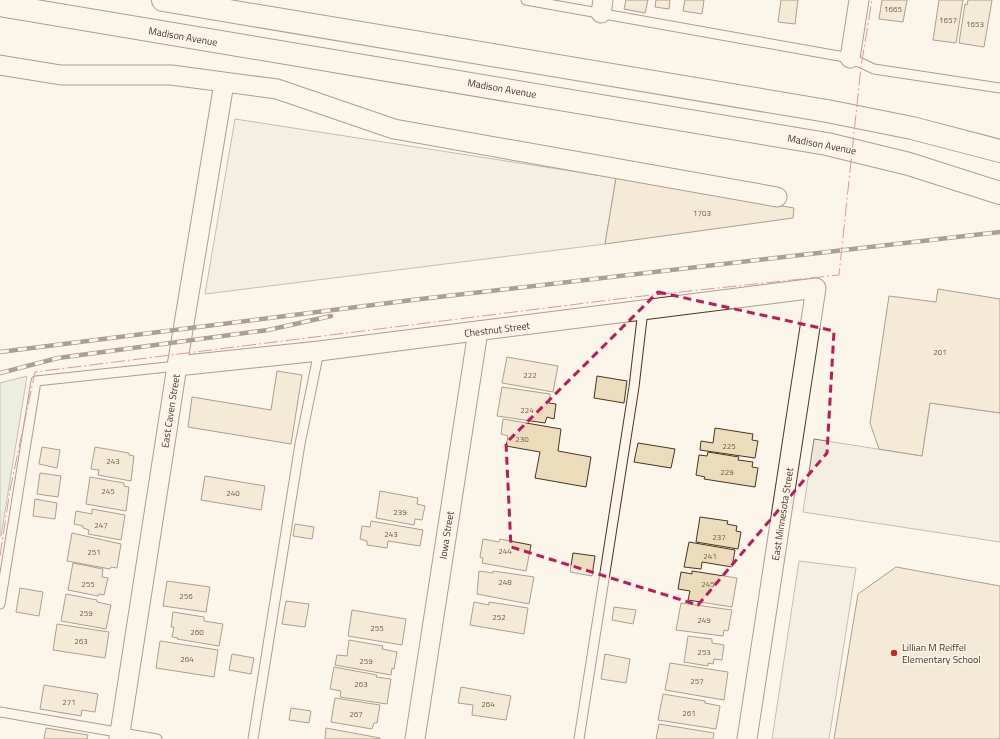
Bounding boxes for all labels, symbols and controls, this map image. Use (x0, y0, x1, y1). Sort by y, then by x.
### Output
house number: 1665 (884, 3, 902, 15)
house number: 1657 (939, 14, 957, 26)
house number: 1653 (966, 18, 984, 30)
street label: Madison Avenue (147, 23, 219, 50)
street label: Madison Avenue (466, 75, 538, 102)
street label: Madison Avenue (786, 130, 858, 159)
house number: 1703 (693, 207, 711, 219)
street label: Chestnut Street (463, 318, 531, 341)
house number: 201 (933, 346, 947, 358)
house number: 222 (523, 369, 537, 381)
street label: East Caven Street (157, 373, 184, 449)
house number: 224 (520, 404, 534, 416)
house number: 230 (515, 433, 529, 445)
house number: 225 (722, 440, 736, 452)
house number: 243 (106, 455, 120, 467)
house number: 229 (720, 466, 734, 478)
street label: East Minnesota Street (768, 466, 797, 562)
house number: 245 (101, 485, 115, 497)
house number: 240 (226, 487, 240, 499)
house number: 239 (393, 506, 407, 518)
street label: Iowa Street (435, 510, 458, 560)
house number: 247 (94, 519, 108, 531)
house number: 243 (384, 528, 398, 540)
house number: 237 (712, 531, 726, 543)
house number: 244 (498, 545, 512, 557)
house number: 251 (87, 546, 101, 558)
house number: 241 (703, 550, 717, 562)
house number: 248 (498, 576, 512, 588)
house number: 255 (81, 578, 95, 590)
house number: 245 (701, 578, 715, 590)
house number: 256 (179, 590, 193, 602)
house number: 259 (79, 607, 93, 619)
house number: 252 (492, 611, 506, 623)
house number: 249 (697, 614, 711, 626)
house number: 255 (370, 622, 384, 634)
house number: 260 (190, 626, 204, 638)
house number: 263 (74, 635, 88, 647)
place label: Lillian M Reiffel Elementary School (902, 640, 981, 667)
house number: 253 (697, 646, 711, 658)
marker: Lillian M Reiffel Elementary School (889, 648, 899, 658)
house number: 264 (180, 653, 194, 665)
house number: 259 (359, 655, 373, 667)
house number: 257 (690, 675, 704, 687)
house number: 263 (354, 678, 368, 690)
house number: 271 (62, 696, 76, 708)
house number: 264 (481, 698, 495, 710)
house number: 261 (682, 707, 696, 719)
house number: 267 (349, 708, 363, 720)

